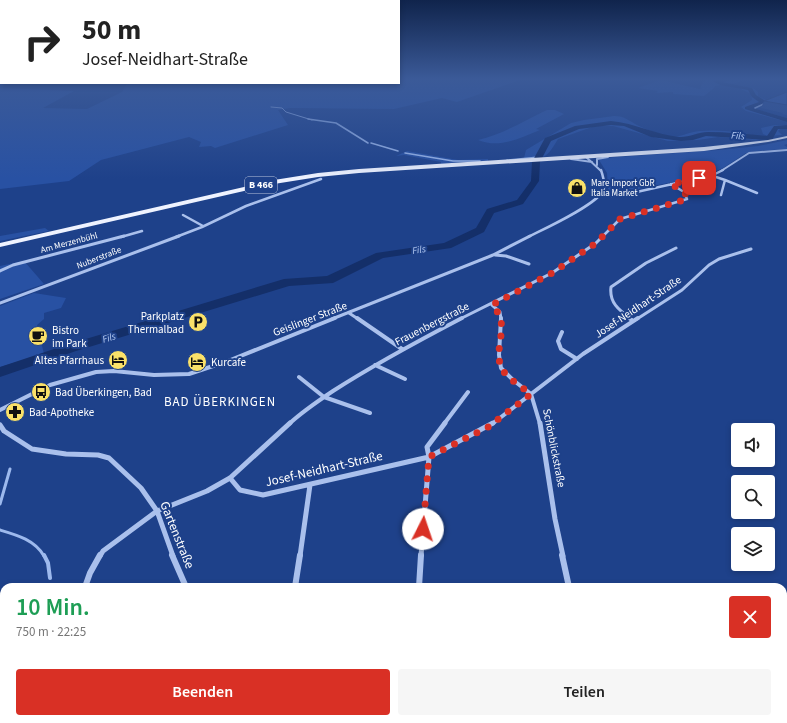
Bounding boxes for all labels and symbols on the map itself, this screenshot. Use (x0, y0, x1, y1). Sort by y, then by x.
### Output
water label: Fils (731, 129, 745, 143)
pin (682, 161, 716, 195)
road number: B 466 (245, 177, 277, 193)
shop icon: Mare Import GbR Italia Market (566, 177, 588, 199)
place label: Mare Import GbR Italia Market (591, 177, 655, 200)
street label: Am Merzenbühl (39, 229, 99, 257)
water label: Fils (411, 242, 427, 258)
street label: Nuberstraße (75, 243, 124, 272)
street label: Josef-Neidhart-Straße (592, 272, 685, 342)
street label: Geislinger Straße (271, 298, 350, 340)
street label: Frauenbergstraße (392, 299, 472, 349)
place label: Parkplatz Thermalbad (128, 309, 184, 337)
parking icon: Parkplatz Thermalbad (187, 311, 209, 333)
place label: Bistro im Park (52, 323, 87, 351)
cafe icon: Bistro im Park (27, 325, 49, 347)
water label: Fils (100, 329, 118, 347)
hotel icon: Altes Pfarrhaus (107, 349, 129, 371)
hotel icon: Kurcafe (186, 351, 208, 373)
place label: Altes Pfarrhaus (35, 353, 104, 368)
place label: Kurcafe (211, 355, 246, 370)
bus stop icon: Bad Überkingen, Bad (30, 381, 52, 403)
place label: Bad Überkingen, Bad (55, 385, 152, 400)
district label: BAD ÜBERKINGEN (164, 393, 276, 411)
pharmacy icon: Bad-Apotheke (4, 401, 26, 423)
place label: Bad-Apotheke (29, 405, 95, 420)
street label: Schönblickstraße (539, 407, 569, 489)
street label: Josef-Neidhart-Straße (264, 447, 384, 491)
street label: Gartenstraße (155, 499, 199, 571)
position arrow (402, 508, 444, 550)

